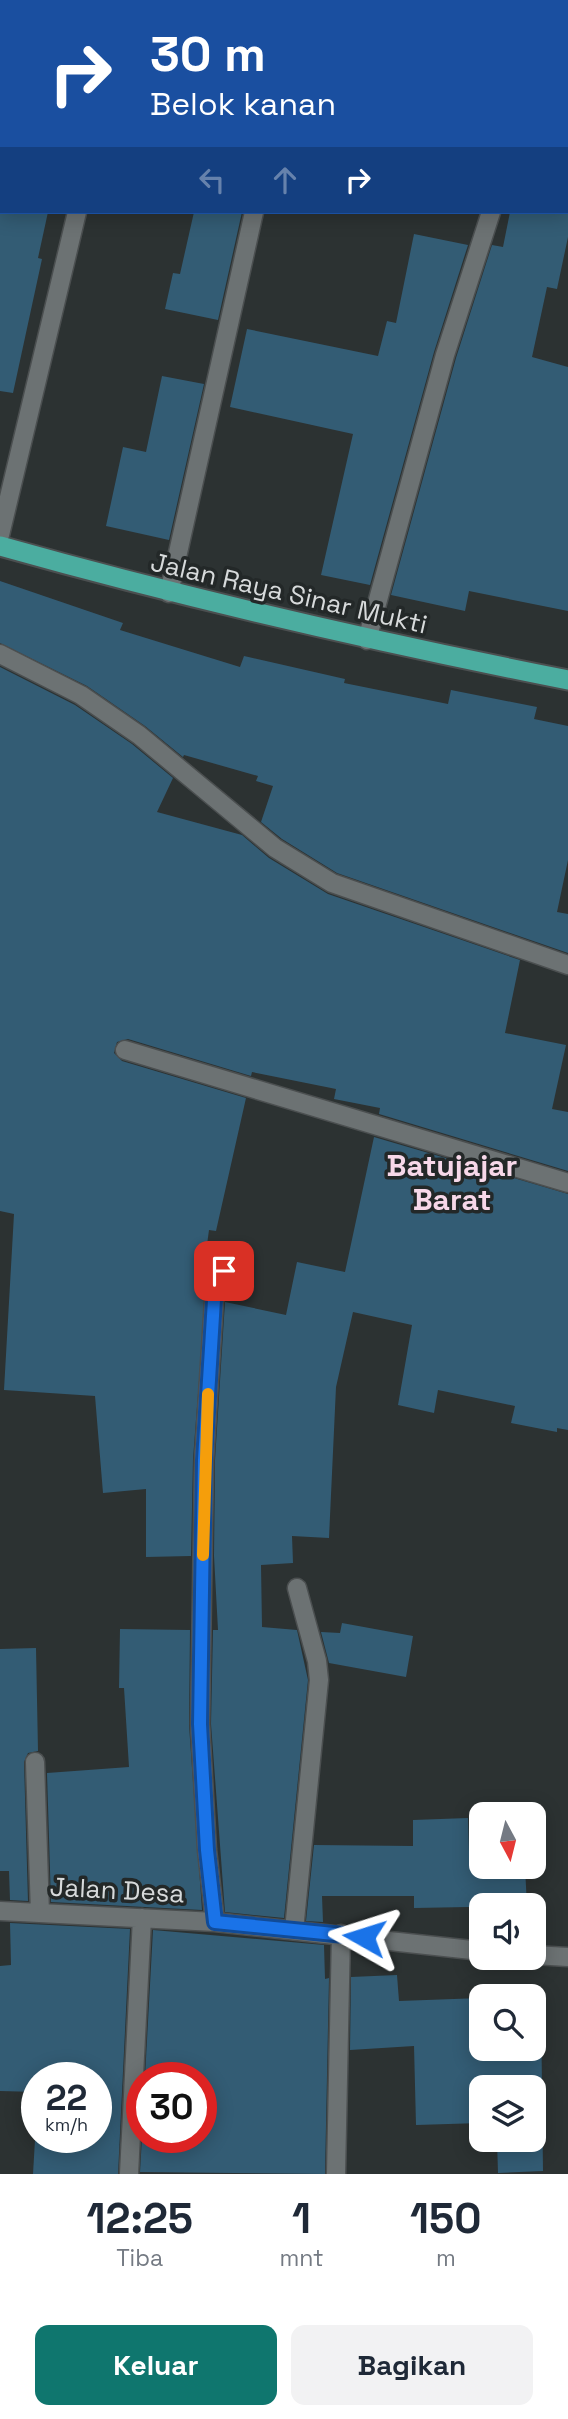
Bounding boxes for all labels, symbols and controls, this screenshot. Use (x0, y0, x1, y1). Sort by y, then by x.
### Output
text: 30 m (150, 23, 266, 85)
icon: right (35, 28, 126, 119)
text: Belok kanan (150, 84, 336, 124)
icon: left (193, 161, 231, 199)
icon: ahead (266, 161, 304, 199)
icon: right (339, 161, 377, 199)
street label: Jalan Raya Sinar Mukti (147, 545, 431, 641)
district label: Batujajar Barat (387, 1146, 518, 1219)
pin (194, 1241, 254, 1301)
icon: arrive (205, 1252, 243, 1290)
north arrow (469, 1802, 546, 1880)
map controls (469, 1802, 546, 2152)
street label: Jalan Desa (49, 1869, 185, 1911)
button: sound (469, 1893, 546, 1970)
position arrow (327, 1900, 401, 1974)
button: search (469, 1984, 546, 2061)
speed limit sign: 30 (126, 2062, 217, 2153)
button: layers (469, 2075, 546, 2152)
text: 22 (46, 2076, 87, 2120)
text: km/h (45, 2113, 88, 2136)
text: 12:25 (86, 2192, 193, 2245)
text: 1 (292, 2192, 311, 2245)
text: 150 (410, 2192, 482, 2245)
text: Tiba (116, 2243, 163, 2273)
text: mnt (280, 2243, 324, 2273)
text: m (436, 2243, 456, 2273)
button: Keluar (35, 2325, 277, 2405)
button: Bagikan (291, 2325, 533, 2405)

